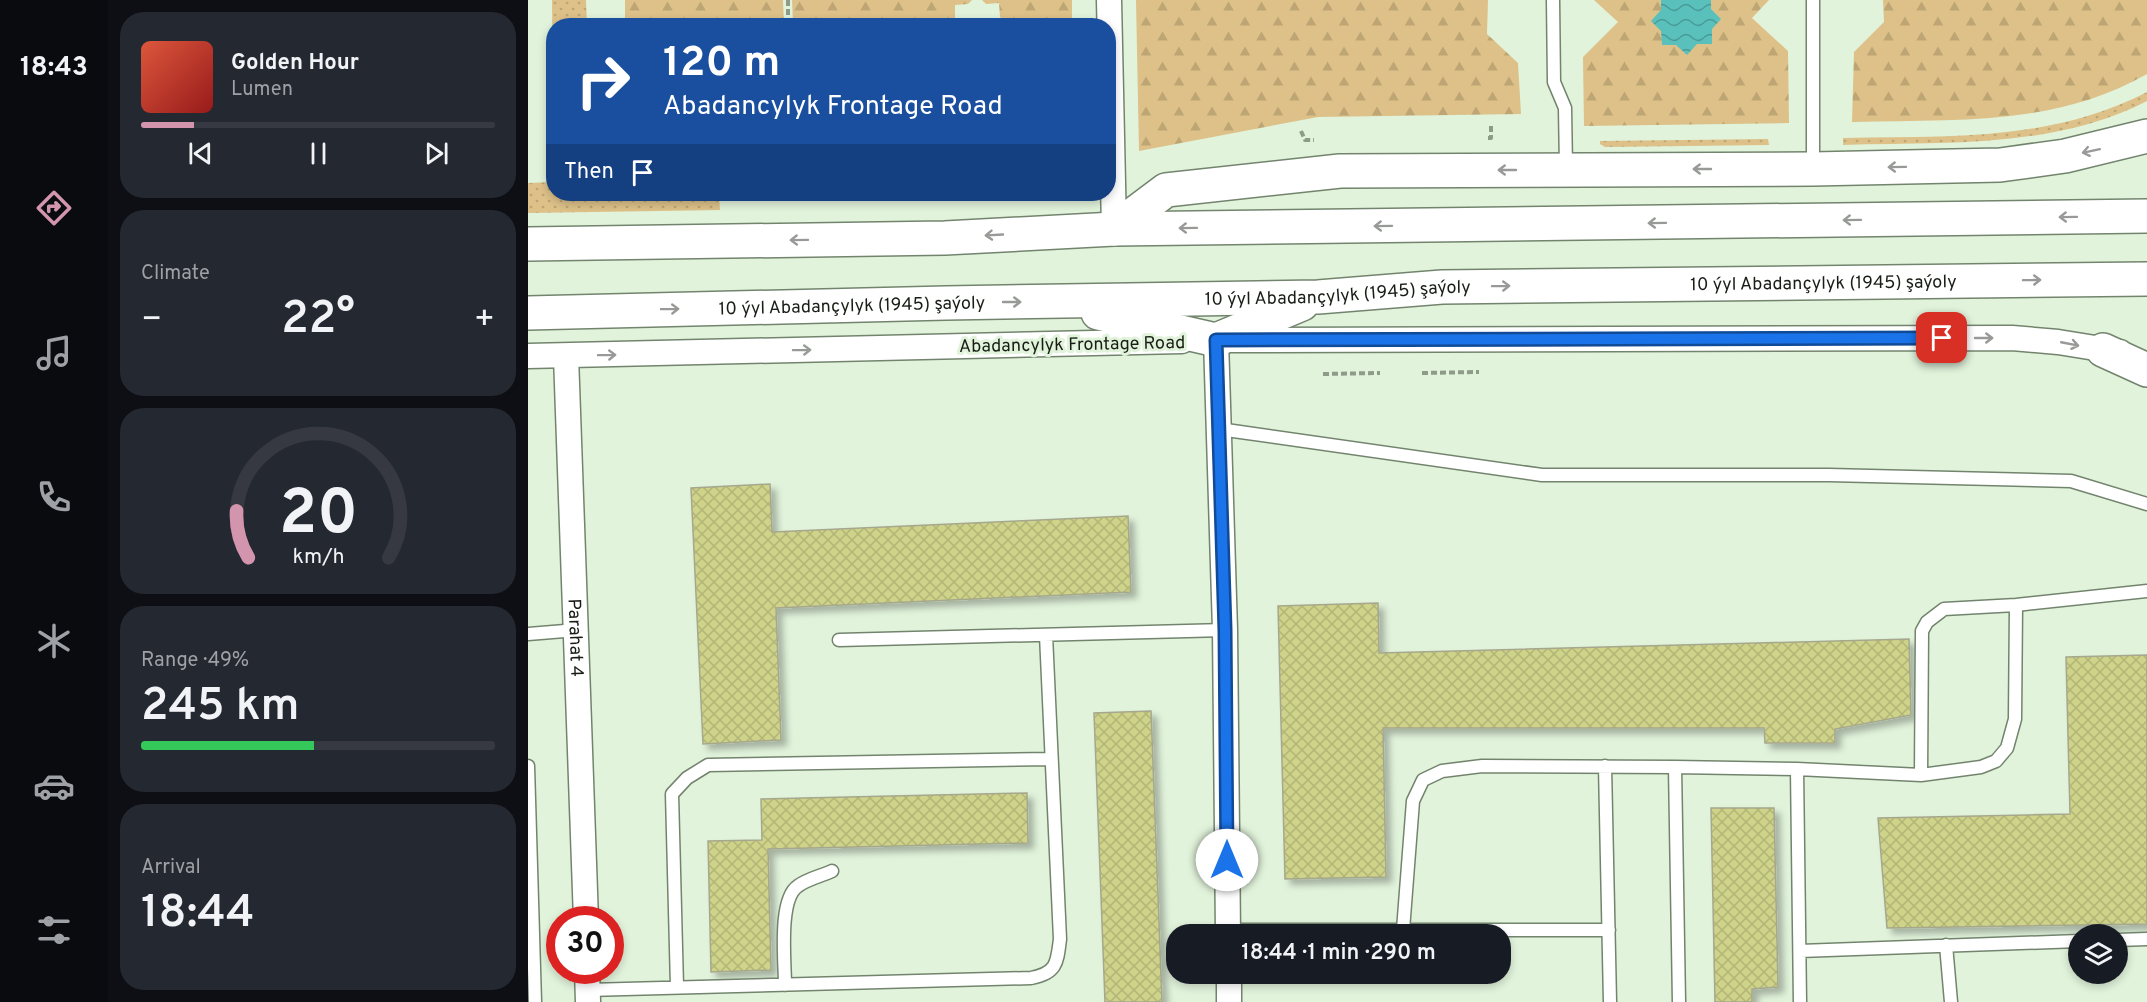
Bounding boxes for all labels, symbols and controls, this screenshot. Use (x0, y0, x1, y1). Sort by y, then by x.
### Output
text: 120 m (663, 38, 780, 91)
icon: right (564, 42, 642, 120)
text: Golden Hour (231, 50, 359, 77)
text: 18:43 (20, 51, 88, 85)
text: Lumen (231, 77, 293, 103)
text: Abadancylyk Frontage Road (663, 90, 1003, 124)
icon: previous (184, 137, 217, 170)
icon: pause (302, 137, 335, 170)
icon: next (420, 137, 453, 170)
one-way arrow (2081, 146, 2101, 157)
icon: arrive (626, 156, 659, 189)
text: Then (564, 159, 614, 186)
one-way arrow (1887, 161, 1907, 173)
one-way arrow (1692, 163, 1712, 175)
one-way arrow (1497, 164, 1517, 176)
icon: directions (33, 187, 75, 229)
one-way arrow (2058, 212, 2078, 223)
one-way arrow (1842, 214, 1862, 226)
one-way arrow (1647, 217, 1667, 229)
one-way arrow (1374, 220, 1394, 232)
one-way arrow (1179, 222, 1199, 234)
one-way arrow (984, 230, 1004, 241)
one-way arrow (789, 234, 809, 246)
text: Climate (141, 261, 210, 287)
street label: 10 ýyl Abadançylyk (1945) şaýoly (1690, 271, 1957, 297)
one-way arrow (2021, 275, 2041, 286)
street label: 10 ýyl Abadançylyk (1945) şaýoly (1204, 277, 1471, 312)
one-way arrow (1490, 280, 1510, 292)
text: 22° (281, 292, 355, 349)
street label: 10 ýyl Abadançylyk (1945) şaýoly (718, 292, 985, 321)
one-way arrow (1002, 296, 1022, 308)
text: − (141, 300, 162, 342)
text: + (474, 300, 495, 342)
one-way arrow (660, 303, 680, 315)
pin (1916, 312, 1967, 363)
icon: arrive (1925, 321, 1958, 354)
icon: music (33, 332, 75, 374)
street label: Abadancylyk Frontage Road (959, 332, 1185, 359)
one-way arrow (1974, 332, 1994, 344)
one-way arrow (2060, 339, 2079, 350)
one-way arrow (792, 344, 812, 356)
one-way arrow (597, 349, 617, 360)
icon: phone (33, 476, 75, 518)
text: 20 (278, 477, 358, 556)
text: km/h (292, 544, 344, 571)
street label: Parahat 4 (562, 598, 587, 678)
icon: climate (33, 620, 75, 662)
text: Range · 49% (141, 648, 249, 674)
text: 245 km (141, 679, 300, 736)
icon: car (33, 765, 75, 807)
position arrow (1195, 828, 1259, 892)
text: Arrival (141, 855, 201, 881)
text: 18:44 (141, 886, 255, 943)
speed limit sign: 30 (546, 906, 624, 984)
icon: filters (33, 909, 75, 951)
map controls (2068, 924, 2128, 984)
button: layers (2068, 924, 2128, 984)
text: 18:44 · 1 min · 290 m (1241, 940, 1436, 967)

